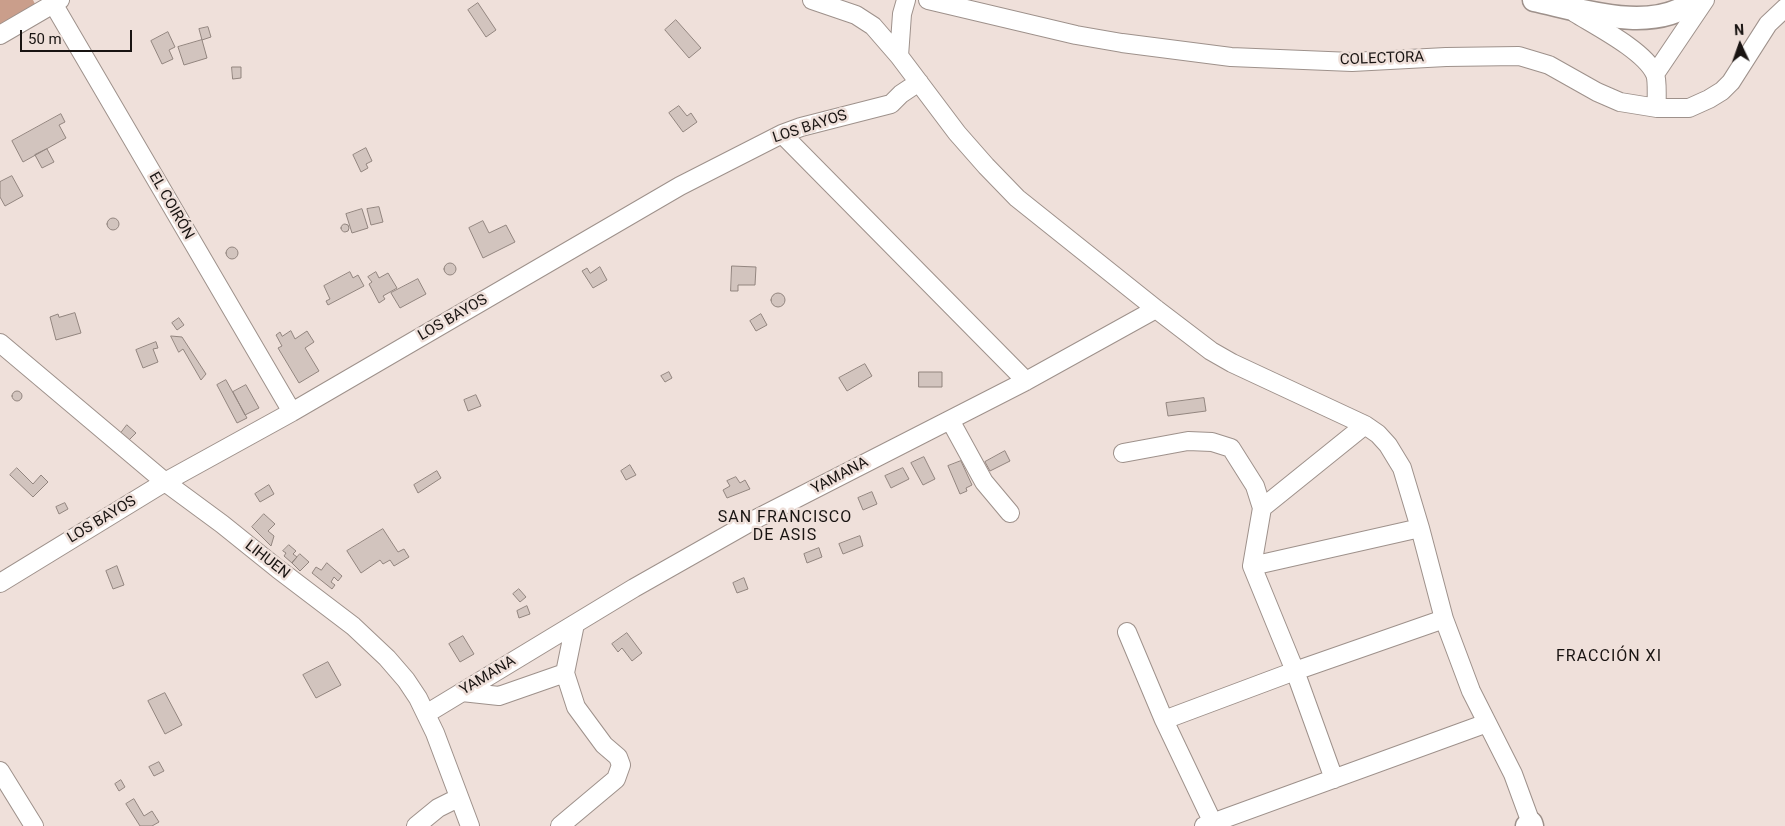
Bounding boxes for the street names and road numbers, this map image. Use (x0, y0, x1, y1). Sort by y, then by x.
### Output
street label: COLECTORA (1340, 49, 1424, 69)
street label: LOS BAYOS (771, 107, 849, 147)
street label: EL COIRÓN (145, 169, 197, 243)
street label: LOS BAYOS (415, 291, 491, 345)
street label: YAMANA (809, 454, 871, 498)
street label: LOS BAYOS (64, 492, 140, 548)
street label: LIHUEN (241, 537, 293, 583)
street label: YAMANA (457, 652, 519, 700)

